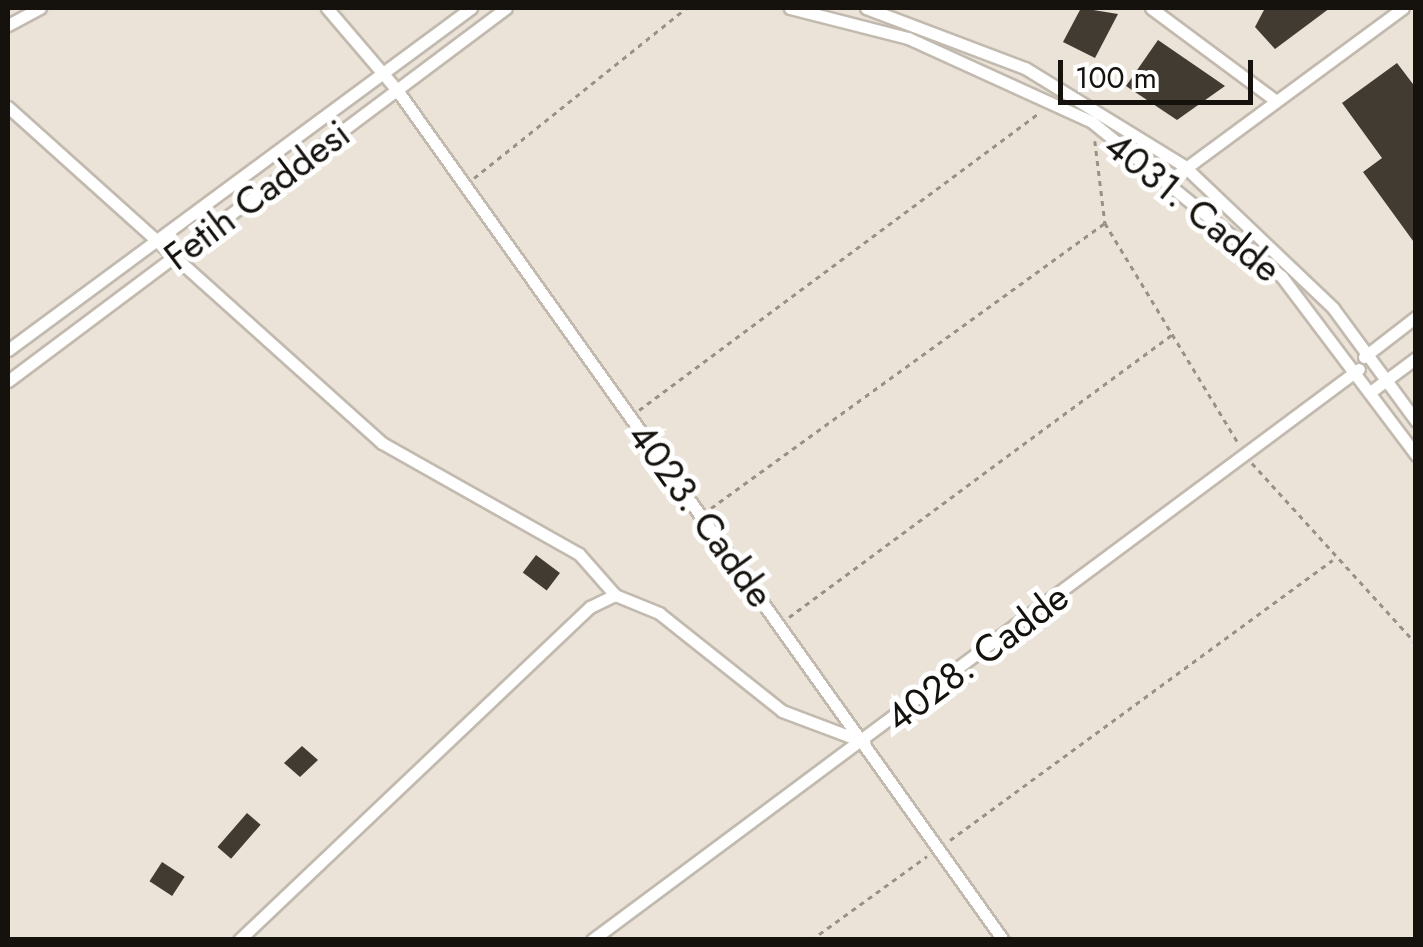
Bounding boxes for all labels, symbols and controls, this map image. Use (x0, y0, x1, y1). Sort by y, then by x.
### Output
scale bar (1063, 40, 1258, 102)
text: 100 m (1075, 56, 1157, 99)
street label: Fetih Caddesi (155, 111, 359, 279)
street label: 4031. Cadde (1096, 122, 1290, 292)
street label: 4023. Cadde (619, 414, 783, 616)
street label: 4028. Cadde (877, 574, 1077, 740)

